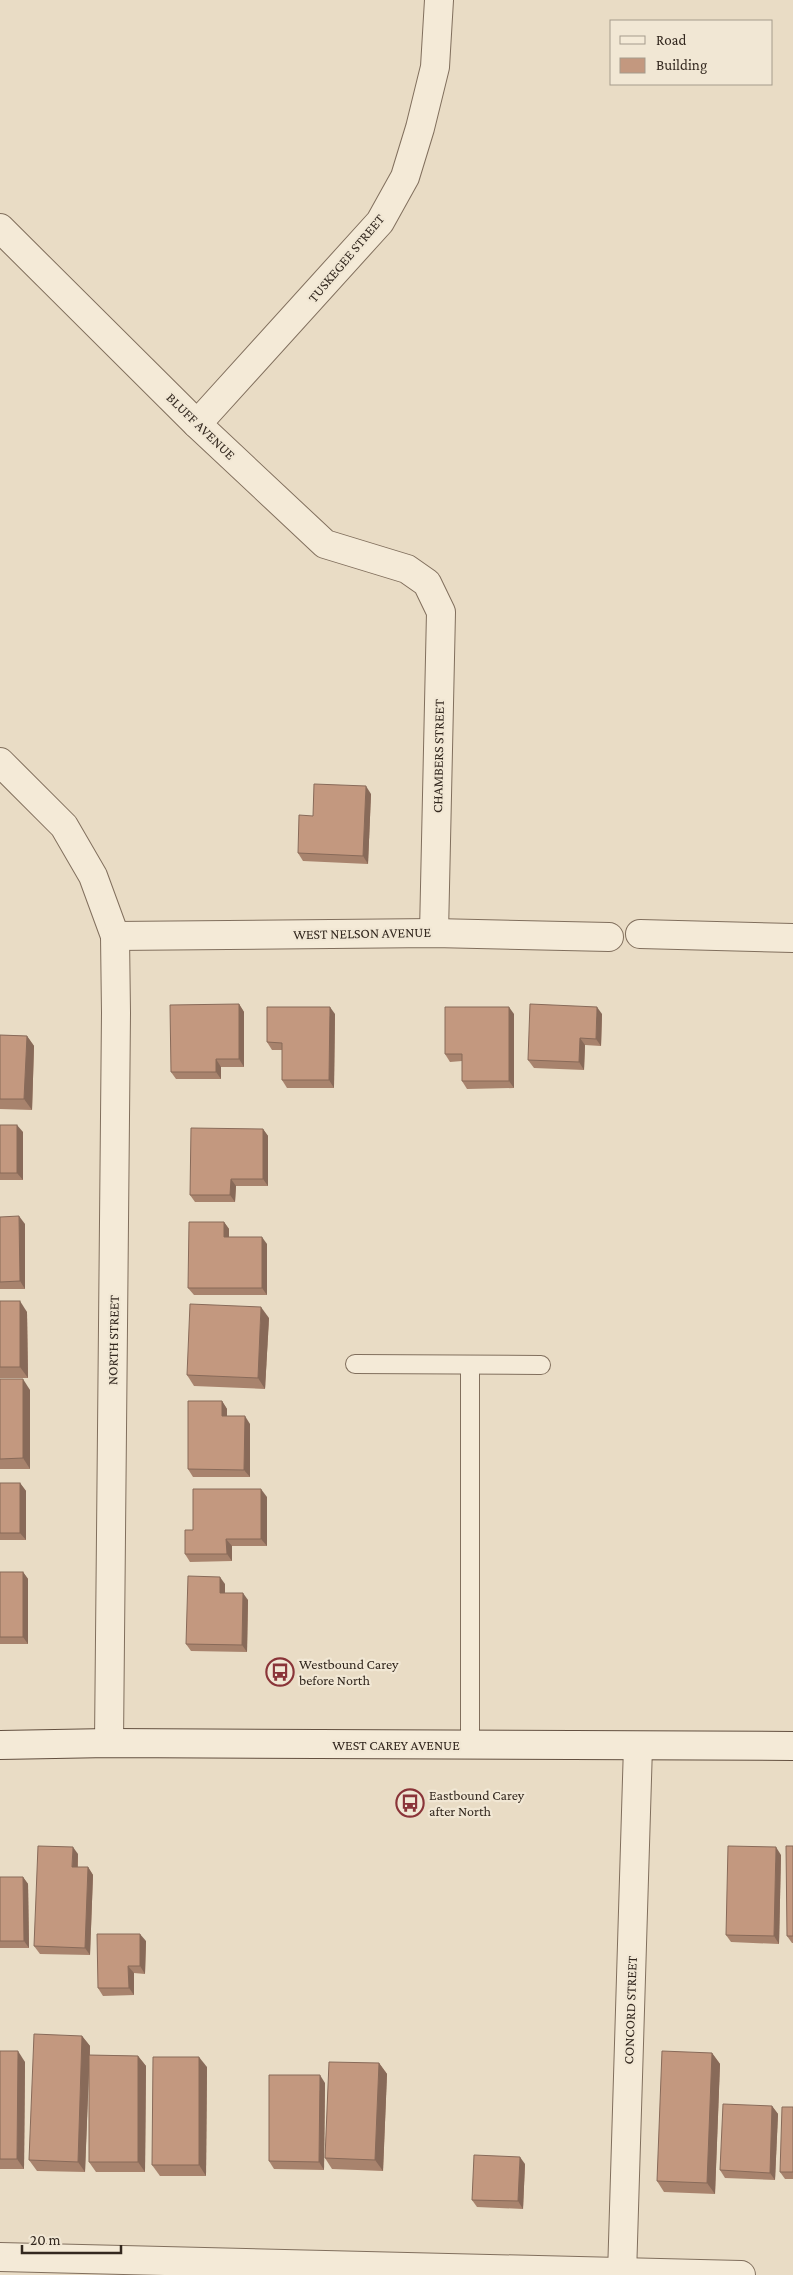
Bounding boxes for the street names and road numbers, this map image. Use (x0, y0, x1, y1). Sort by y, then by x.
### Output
street label: TUSKEGEE STREET (304, 210, 388, 305)
street label: BLUFF AVENUE (163, 389, 239, 463)
street label: CHAMBERS STREET (429, 699, 447, 813)
street label: WEST NELSON AVENUE (293, 924, 431, 942)
street label: NORTH STREET (104, 1294, 122, 1385)
street label: WEST CAREY AVENUE (332, 1737, 460, 1753)
street label: CONCORD STREET (620, 1955, 640, 2065)

